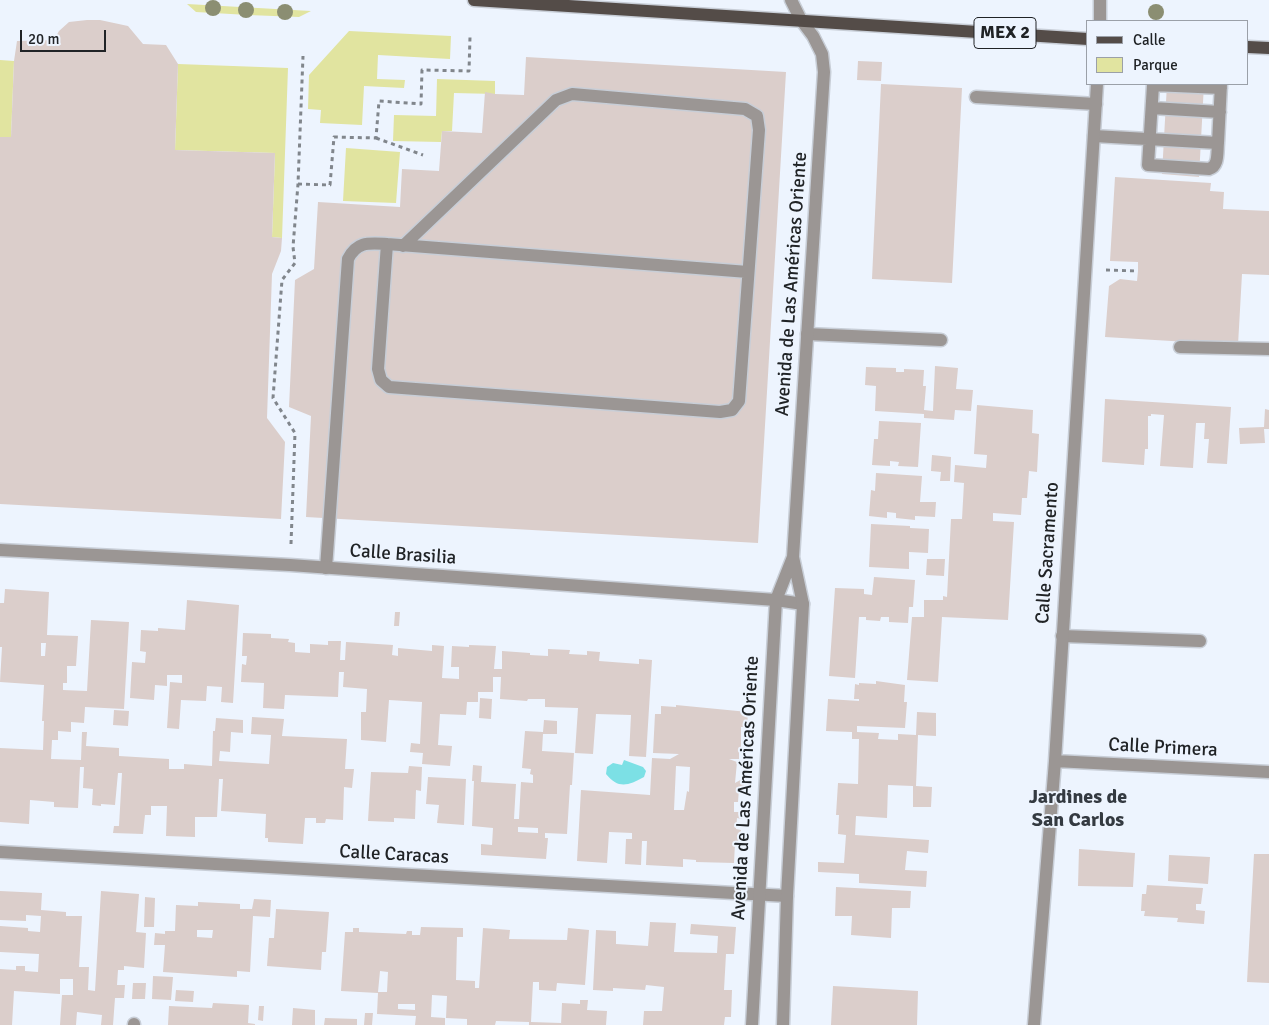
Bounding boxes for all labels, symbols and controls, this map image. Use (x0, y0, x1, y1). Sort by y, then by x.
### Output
road number: MEX 2 (974, 17, 1036, 48)
scale bar (22, 20, 109, 52)
legend (1086, 20, 1249, 85)
text: 20 m (28, 30, 59, 48)
text: Calle (1133, 31, 1166, 49)
text: Parque (1133, 56, 1178, 74)
street label: Avenida de Las Américas Oriente (771, 151, 813, 417)
street label: Calle Sacramento (1032, 481, 1064, 625)
street label: Calle Brasilia (349, 540, 457, 570)
street label: Avenida de Las Américas Oriente (728, 655, 764, 921)
street label: Calle Primera (1108, 734, 1218, 762)
district label: Jardines de San Carlos (1029, 786, 1127, 833)
street label: Calle Caracas (339, 841, 449, 869)

